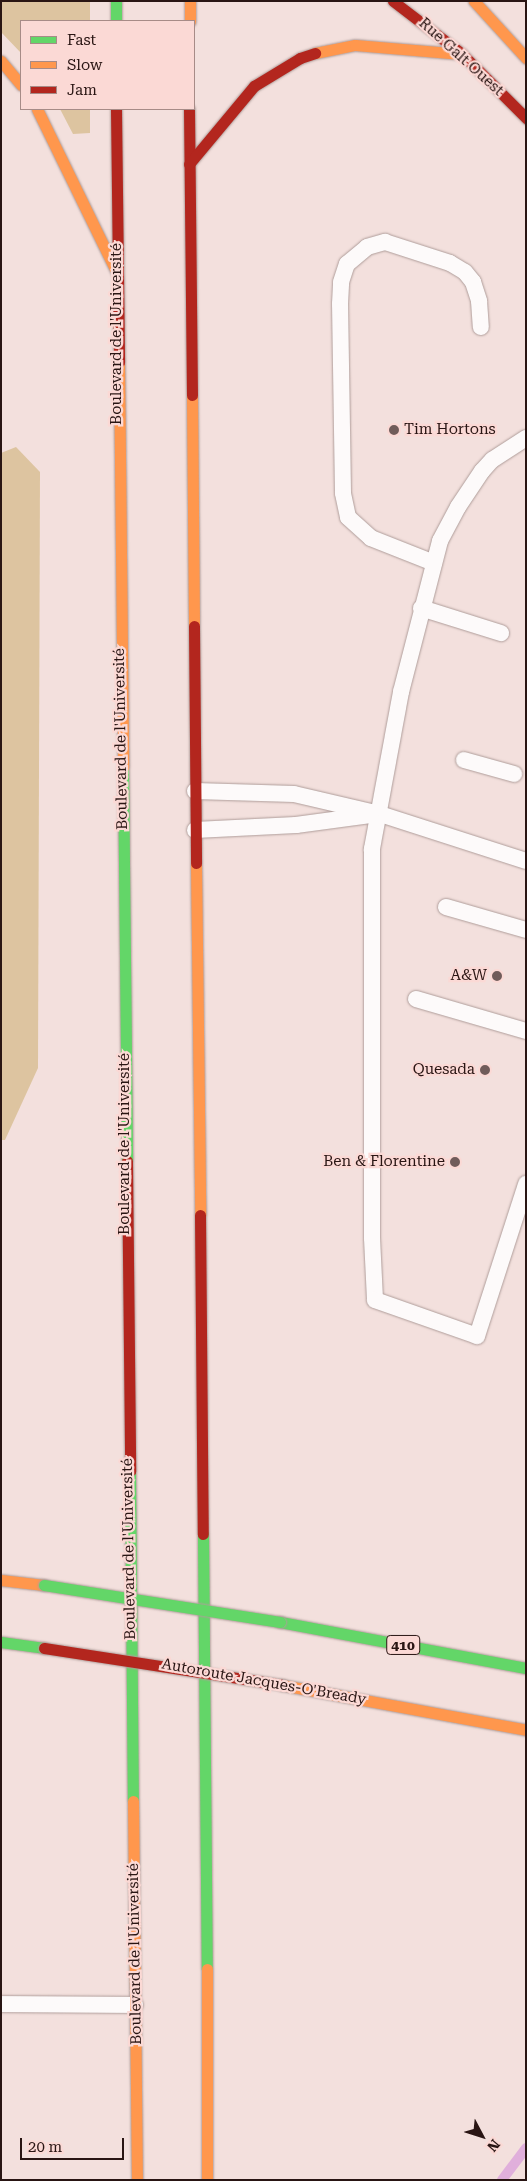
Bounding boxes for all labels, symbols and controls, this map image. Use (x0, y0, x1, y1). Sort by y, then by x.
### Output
street label: Rue Galt Ouest (415, 14, 507, 100)
legend (20, 20, 195, 110)
text: Fast (67, 31, 96, 49)
text: Slow (67, 56, 102, 74)
text: Jam (67, 81, 97, 99)
street label: Boulevard de l'Université (108, 243, 126, 425)
place label: Tim Hortons (404, 421, 496, 439)
marker: Tim Hortons (388, 424, 400, 436)
street label: Boulevard de l'Université (110, 648, 132, 830)
place label: A&W (451, 967, 487, 985)
marker: A&W (491, 970, 503, 982)
street label: Boulevard de l'Université (116, 1053, 134, 1235)
place label: Quesada (413, 1061, 475, 1079)
marker: Quesada (479, 1064, 491, 1076)
place label: Ben & Florentine (323, 1153, 445, 1171)
marker: Ben & Florentine (449, 1156, 461, 1168)
street label: Boulevard de l'Université (118, 1458, 140, 1640)
road number: 410 (386, 1634, 420, 1656)
street label: Autoroute Jacques-O'Bready (160, 1655, 368, 1709)
street label: Boulevard de l'Université (124, 1863, 146, 2045)
north arrow (457, 2111, 507, 2161)
scale bar (22, 2128, 126, 2160)
text: N (484, 2136, 503, 2155)
text: 20 m (28, 2138, 62, 2156)

